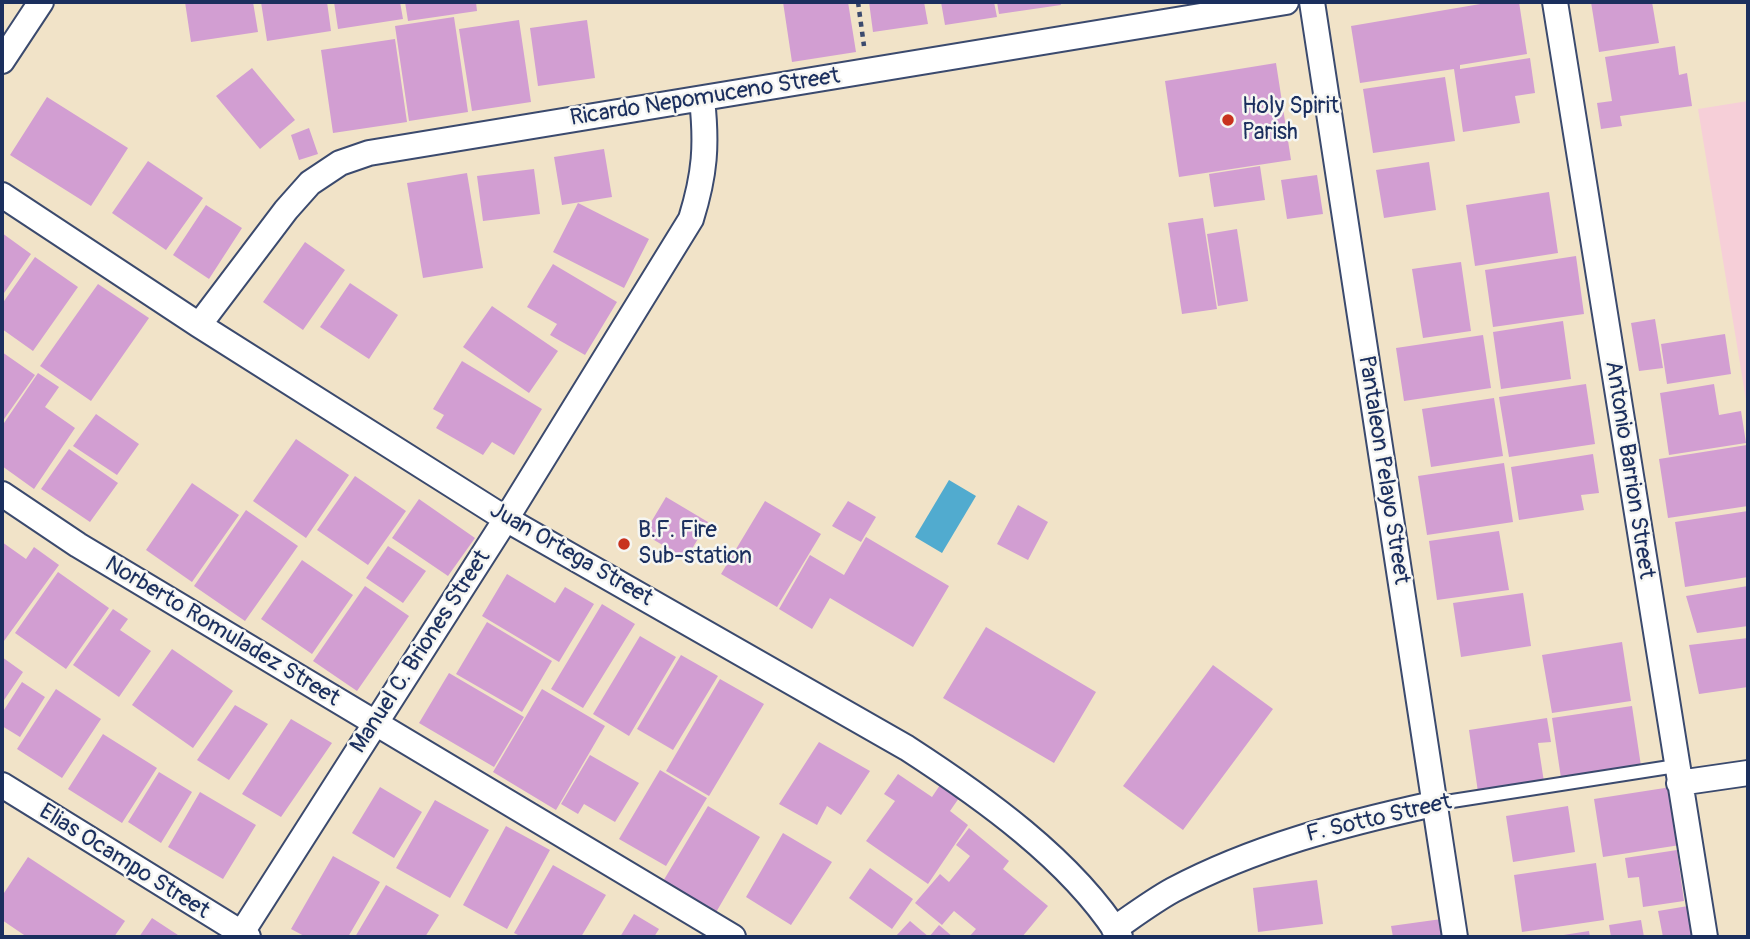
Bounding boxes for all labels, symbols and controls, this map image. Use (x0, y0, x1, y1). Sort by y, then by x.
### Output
street label: Ricardo Nepomuceno Street (568, 63, 842, 133)
place label: Holy Spirit Parish (1242, 93, 1339, 147)
marker: Holy Spirit Parish (1220, 112, 1236, 128)
street label: Pantaleon Pelayo Street (1351, 354, 1415, 586)
street label: Antonio Barrion Street (1598, 359, 1660, 581)
street label: Juan Ortega Street (485, 497, 657, 613)
place label: B.F. Fire Sub-station (638, 517, 752, 571)
marker: B.F. Fire Sub-station (616, 536, 632, 552)
street label: Manuel C. Briones Street (345, 545, 497, 759)
street label: Norberto Romuladez Street (100, 551, 344, 713)
street label: F. Sotto Street (1304, 789, 1454, 849)
street label: Elias Ocampo Street (34, 799, 214, 925)

